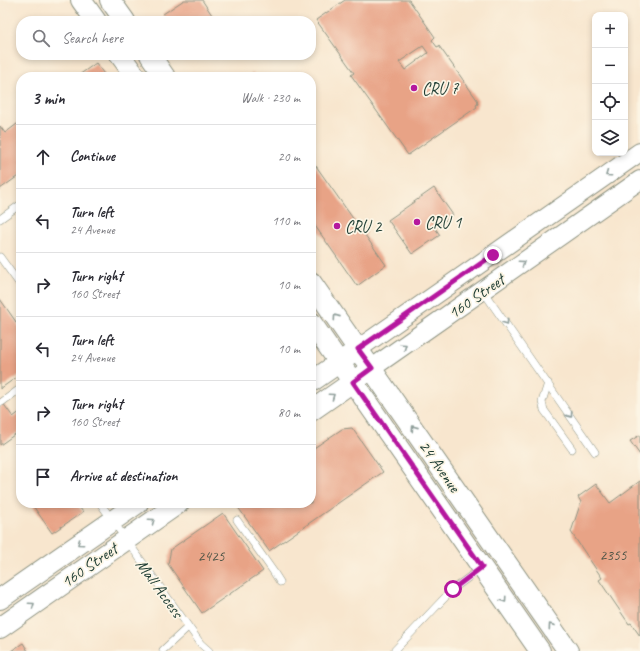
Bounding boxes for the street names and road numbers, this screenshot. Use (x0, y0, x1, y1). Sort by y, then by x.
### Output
street label: 160 Street (444, 268, 511, 323)
street label: 24 Avenue (414, 436, 466, 497)
street label: 160 Street (57, 537, 124, 592)
street label: Mall Access (131, 555, 189, 624)

